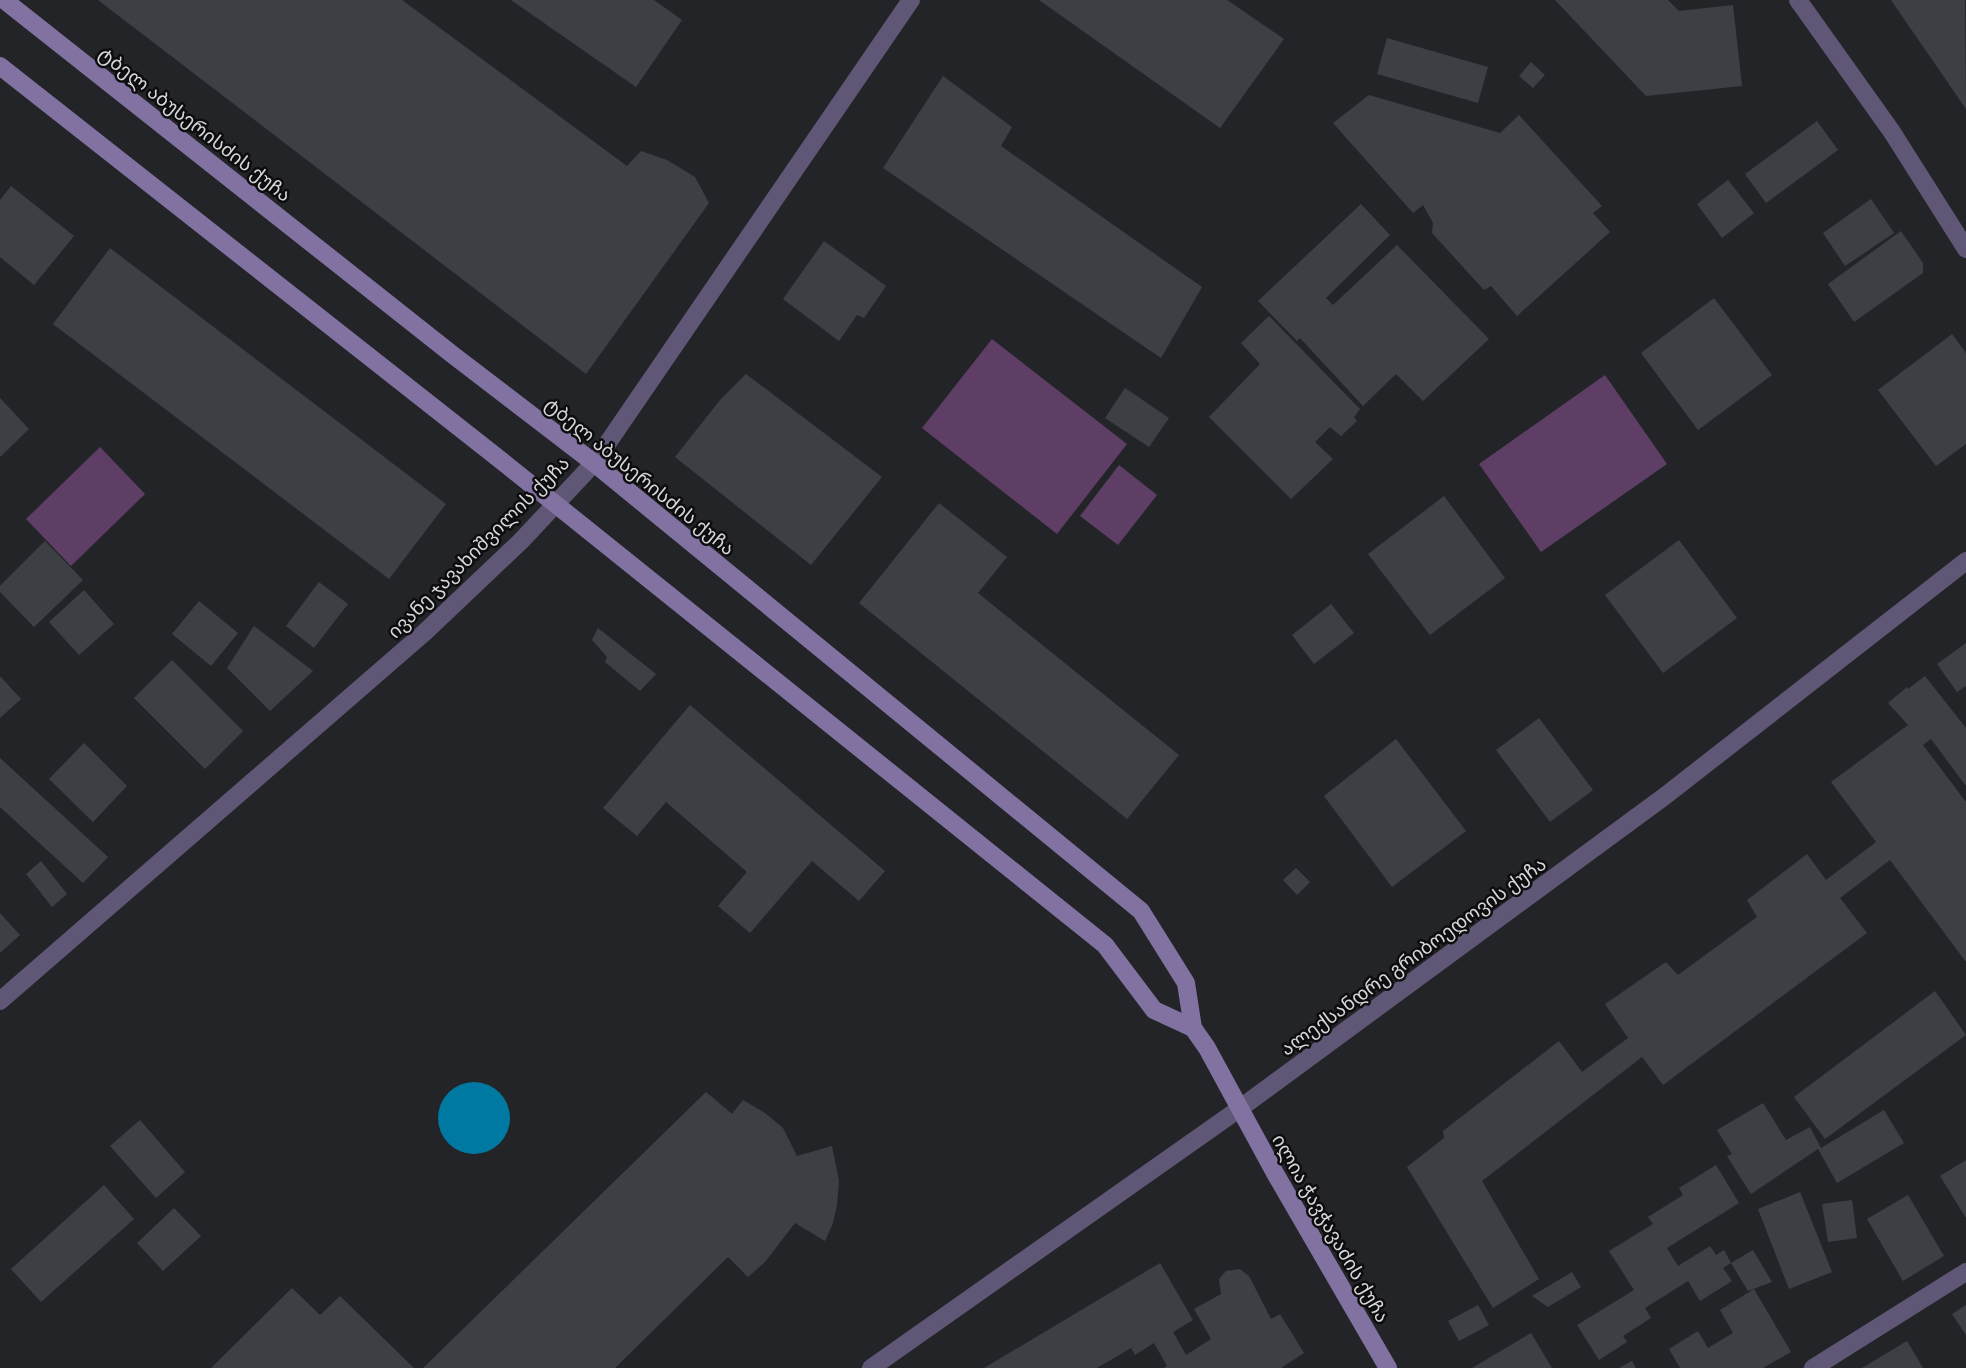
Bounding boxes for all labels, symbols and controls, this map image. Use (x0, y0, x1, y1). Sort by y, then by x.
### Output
street label: ტბელ აბუსერისძის ქუჩა (93, 42, 295, 207)
street label: ტბელ აბუსერისძის ქუჩა (539, 393, 739, 561)
street label: ივანე ჯავახიშვილის ქუჩა (383, 452, 575, 644)
street label: ალექსანდრე გრიბოედოვის ქუჩა (1276, 852, 1551, 1061)
street label: ილია ჭავჭავაძის ქუჩა (1266, 1130, 1394, 1327)

